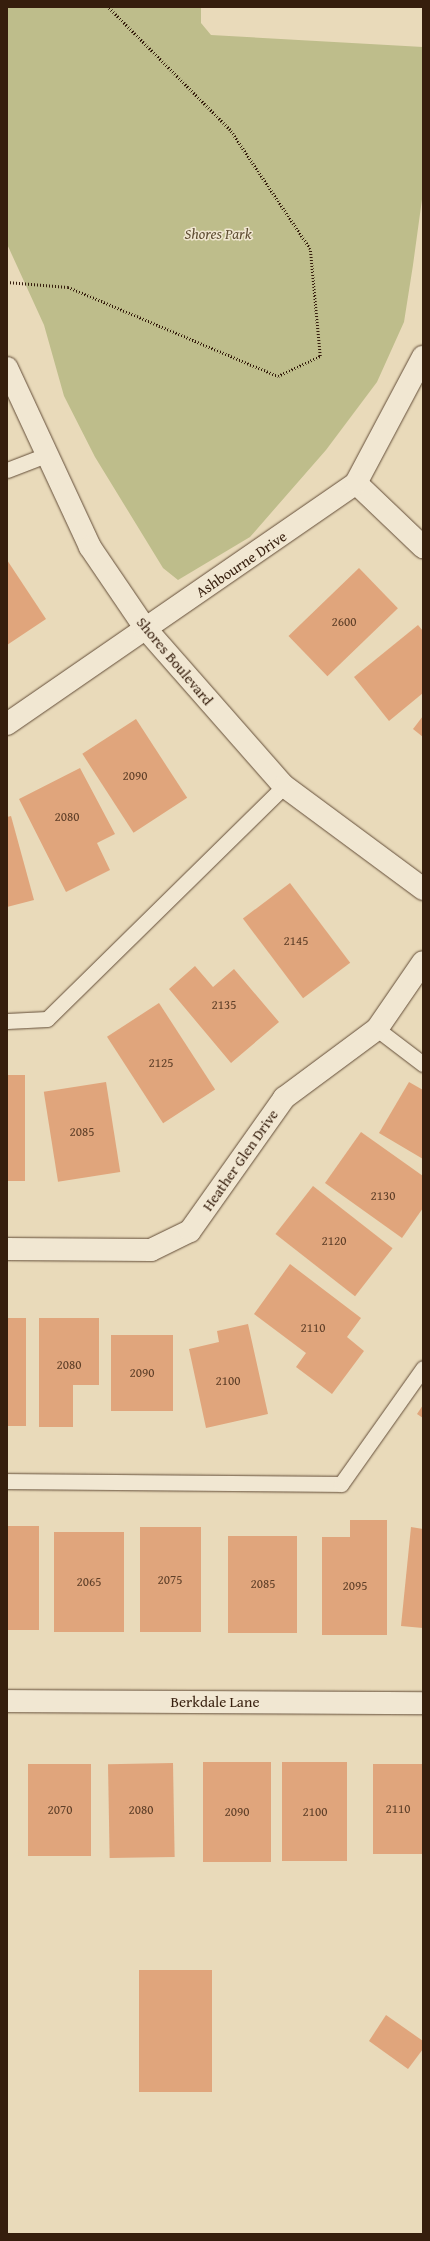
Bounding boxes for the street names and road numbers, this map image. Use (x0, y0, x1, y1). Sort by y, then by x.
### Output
street label: Ashbourne Drive (192, 527, 290, 601)
street label: Shores Boulevard (133, 613, 217, 709)
street label: Heather Glen Drive (198, 1106, 282, 1214)
street label: Berkdale Lane (171, 1693, 259, 1711)

